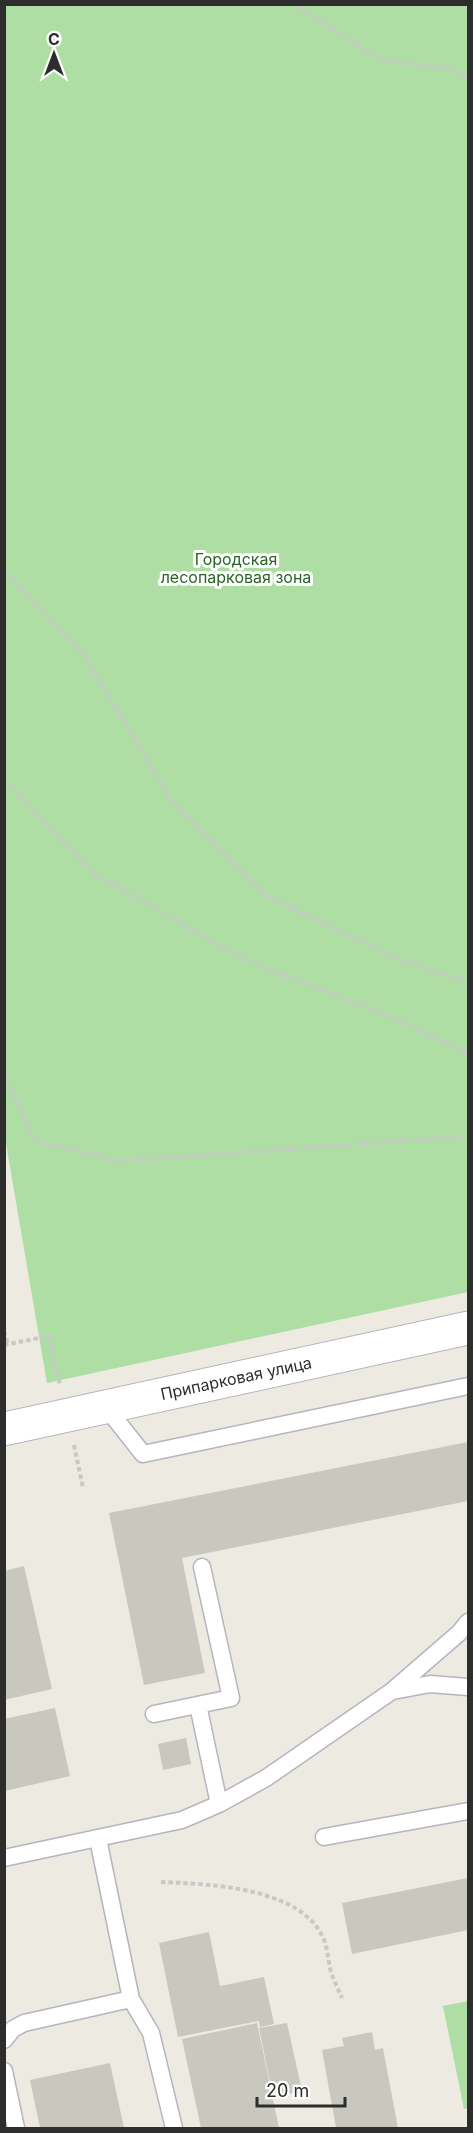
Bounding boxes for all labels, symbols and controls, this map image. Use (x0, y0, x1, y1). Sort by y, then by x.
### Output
north arrow (24, 24, 84, 84)
text: С (48, 29, 60, 49)
park label: Городская лесопарковая зона (161, 549, 311, 587)
street label: Припарковая улица (159, 1352, 313, 1404)
scale bar (257, 2070, 346, 2108)
text: 20 m (266, 2080, 309, 2101)

